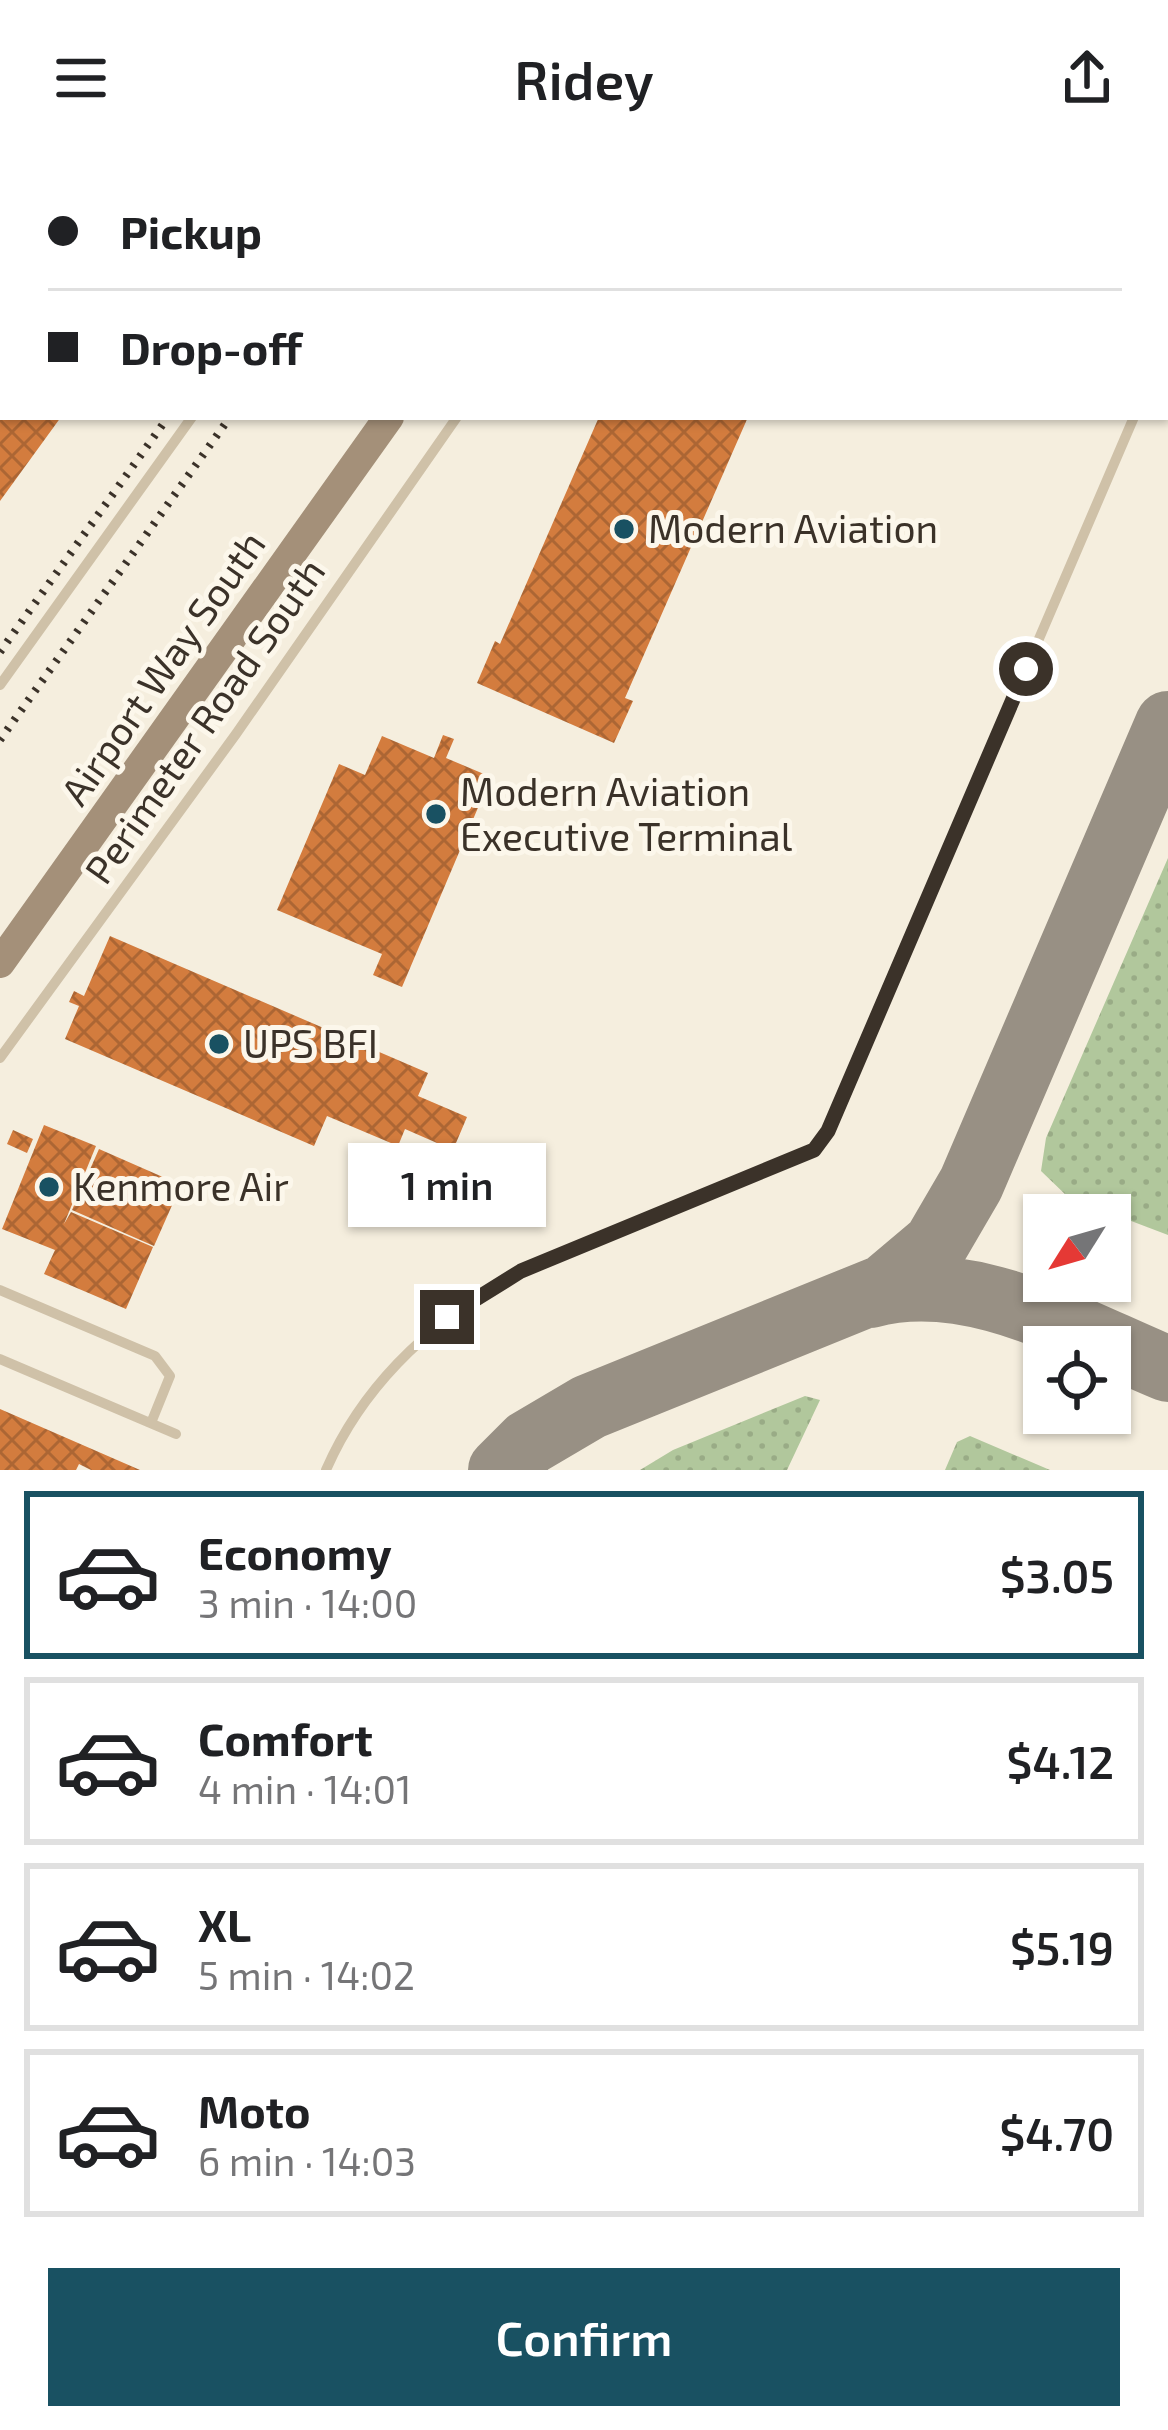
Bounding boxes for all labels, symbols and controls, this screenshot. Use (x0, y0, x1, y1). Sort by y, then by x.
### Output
icon: menu (48, 45, 114, 111)
icon: share (1054, 45, 1120, 111)
text: Ridey (514, 46, 654, 111)
text: Pickup (120, 204, 262, 258)
text: Drop-off (120, 320, 302, 374)
place label: Modern Aviation (648, 504, 938, 551)
marker: Modern Aviation (611, 516, 637, 542)
street label: Airport Way South (50, 521, 274, 813)
street label: Perimeter Road South (74, 549, 334, 892)
route start (999, 642, 1053, 696)
place label: Modern Aviation Executive Terminal (460, 767, 793, 859)
marker: Modern Aviation Executive Terminal (423, 801, 449, 827)
place label: UPS BFI (243, 1019, 378, 1066)
marker: UPS BFI (206, 1031, 232, 1057)
callout: 1 min (348, 1143, 546, 1227)
text: 1 min (401, 1161, 493, 1208)
place label: Kenmore Air (73, 1162, 289, 1209)
marker: Kenmore Air (36, 1174, 62, 1200)
north arrow (1023, 1194, 1131, 1302)
map controls (1023, 1194, 1131, 1434)
route end (420, 1290, 474, 1344)
button: locate (1023, 1326, 1131, 1434)
icon: car (54, 1521, 162, 1629)
text: Economy (198, 1525, 392, 1579)
text: $3.05 (1000, 1548, 1114, 1602)
text: 3 min · 14:00 (198, 1579, 417, 1626)
icon: car (54, 1707, 162, 1815)
text: Comfort (198, 1711, 373, 1765)
text: $4.12 (1007, 1734, 1114, 1788)
text: 4 min · 14:01 (198, 1765, 412, 1812)
icon: car (54, 1893, 162, 2001)
text: XL (198, 1897, 251, 1951)
text: $5.19 (1010, 1920, 1114, 1974)
text: 5 min · 14:02 (198, 1951, 415, 1998)
icon: car (54, 2079, 162, 2187)
text: Moto (198, 2083, 311, 2137)
text: $4.70 (999, 2106, 1114, 2160)
text: 6 min · 14:03 (198, 2137, 416, 2184)
button: Confirm (48, 2268, 1120, 2406)

